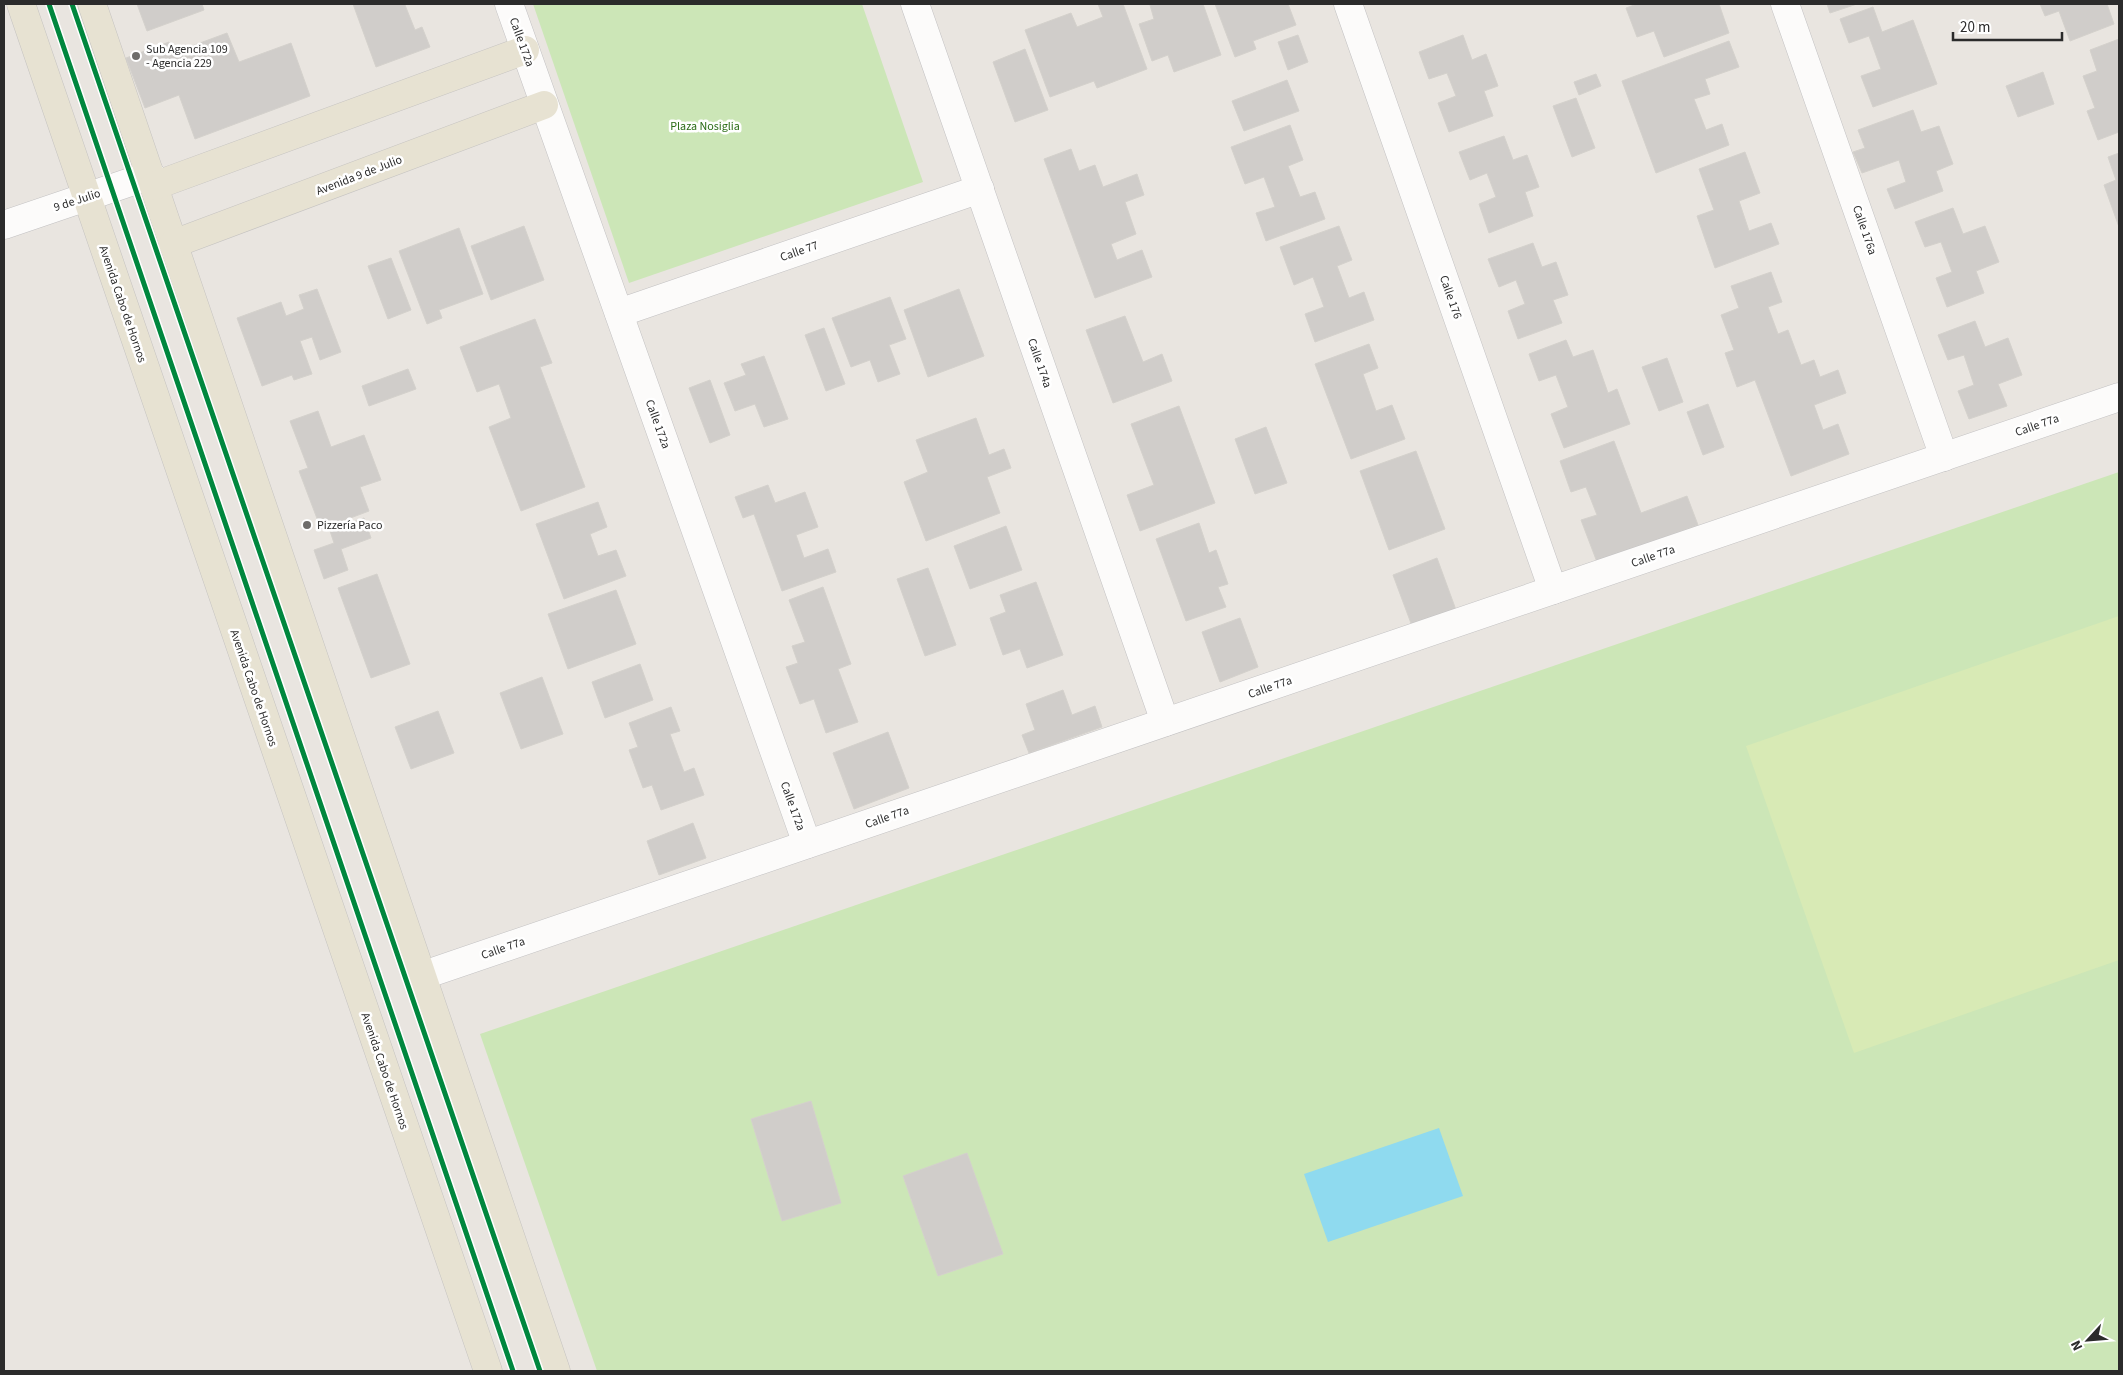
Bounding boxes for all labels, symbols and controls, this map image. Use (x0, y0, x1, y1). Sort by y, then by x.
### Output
scale bar (1953, 10, 2062, 42)
street label: Calle 172a (505, 15, 538, 69)
text: 20 m (1960, 17, 1990, 38)
place label: Sub Agencia 109 - Agencia 229 (146, 41, 228, 72)
marker: Sub Agencia 109 - Agencia 229 (130, 50, 142, 62)
park label: Plaza Nosiglia (670, 118, 740, 135)
street label: Avenida 9 de Julio (314, 151, 405, 200)
street label: 9 de Julio (52, 185, 103, 216)
street label: Calle 176a (1848, 203, 1881, 257)
street label: Calle 77 (778, 237, 821, 266)
street label: Avenida Cabo de Hornos (95, 243, 151, 365)
street label: Calle 176 (1435, 273, 1466, 321)
street label: Calle 174a (1023, 336, 1056, 390)
street label: Calle 172a (641, 397, 674, 451)
street label: Calle 77a (2013, 410, 2061, 441)
place label: Pizzería Paco (317, 517, 382, 534)
marker: Pizzería Paco (301, 519, 313, 531)
street label: Calle 77a (1629, 541, 1677, 572)
street label: Avenida Cabo de Hornos (226, 627, 282, 749)
street label: Calle 77a (1246, 672, 1294, 703)
street label: Calle 172a (776, 779, 809, 833)
street label: Calle 77a (863, 802, 911, 833)
street label: Calle 77a (479, 933, 527, 964)
street label: Avenida Cabo de Hornos (357, 1010, 413, 1132)
north arrow (2063, 1315, 2113, 1365)
text: N (2066, 1337, 2088, 1354)

